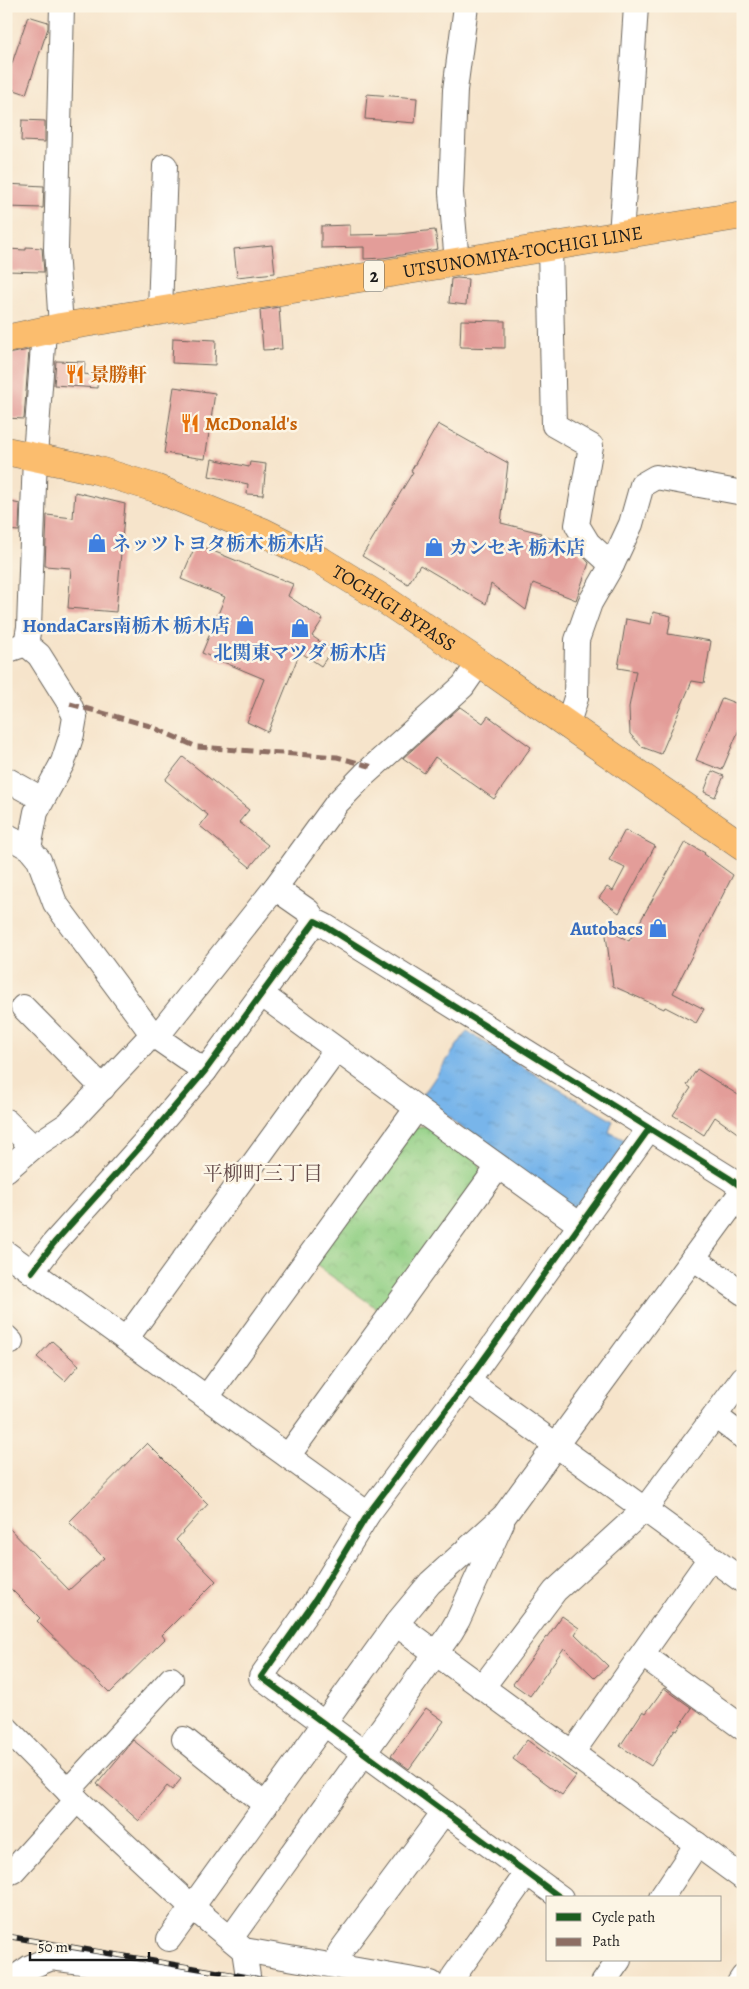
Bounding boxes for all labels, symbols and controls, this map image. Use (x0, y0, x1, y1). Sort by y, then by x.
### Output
street label: UTSUNOMIYA-TOCHIGI LINE (401, 220, 644, 285)
road number: 2 (364, 260, 384, 292)
place label: 景勝軒 (90, 362, 147, 388)
restaurant icon: 景勝軒 (64, 363, 86, 385)
place label: McDonald's (205, 411, 298, 437)
restaurant icon: McDonald's (179, 412, 201, 434)
place label: ネッツトヨタ栃木 栃木店 (112, 531, 324, 557)
shop icon: ネッツトヨタ栃木 栃木店 (86, 532, 108, 554)
place label: カンセキ 栃木店 (449, 535, 585, 561)
shop icon: カンセキ 栃木店 (423, 536, 445, 558)
street label: TOCHIGI BYPASS (327, 559, 461, 658)
place label: HondaCars南栃木 栃木店 (23, 613, 230, 639)
shop icon: HondaCars南栃木 栃木店 (234, 614, 256, 636)
shop icon: 北関東マツダ 栃木店 (289, 617, 311, 639)
place label: 北関東マツダ 栃木店 (213, 640, 387, 666)
place label: Autobacs (569, 916, 643, 942)
shop icon: Autobacs (647, 917, 669, 939)
district label: 平柳町三丁目 (203, 1160, 323, 1187)
legend (546, 1896, 722, 1962)
text: Cycle path (592, 1907, 655, 1927)
scale bar (30, 1929, 149, 1961)
text: Path (592, 1931, 620, 1951)
text: 50 m (38, 1937, 68, 1957)

